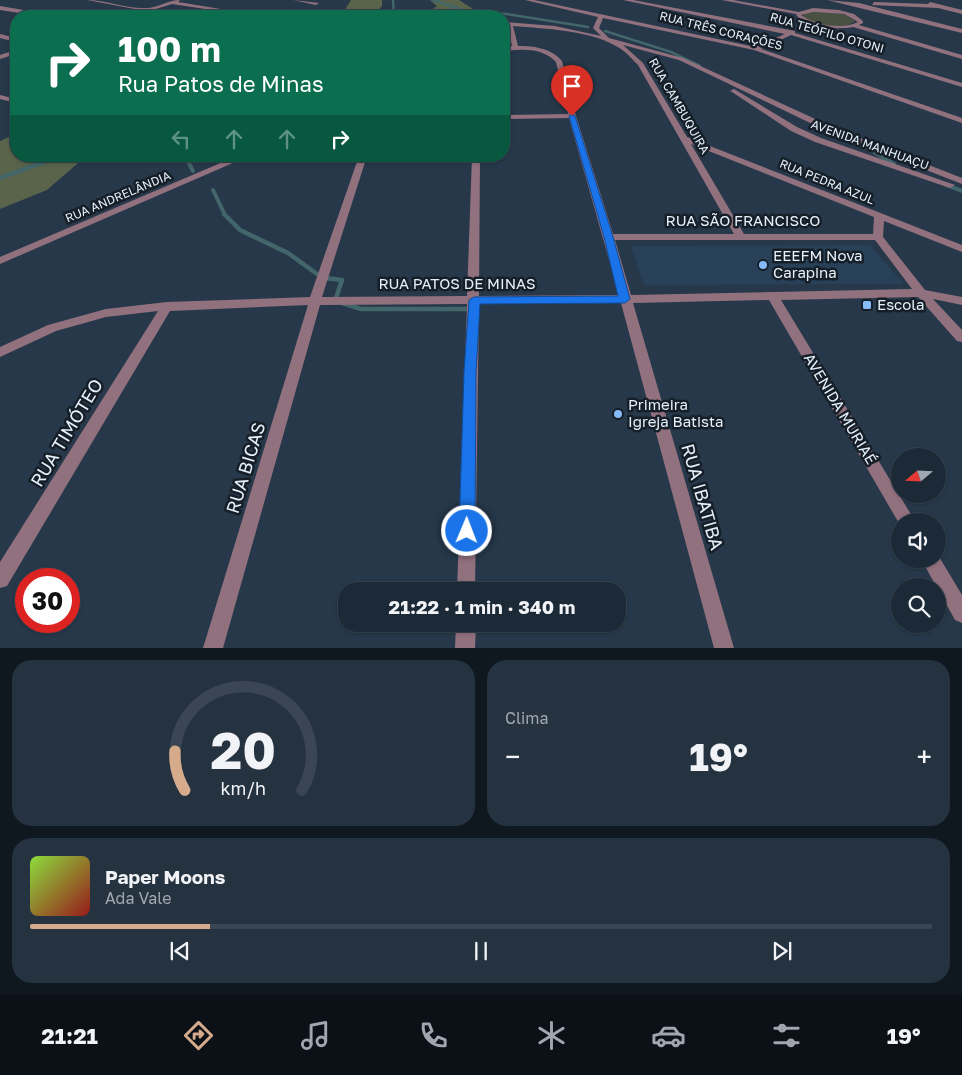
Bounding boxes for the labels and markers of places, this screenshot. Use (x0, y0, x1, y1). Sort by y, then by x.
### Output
pin (551, 65, 593, 116)
place label: EEEFM Nova Carapina (773, 246, 863, 281)
marker: EEEFM Nova Carapina (757, 259, 769, 271)
place label: Escola (877, 295, 925, 313)
marker: Escola (861, 299, 873, 311)
place label: Primeira Igreja Batista (628, 395, 723, 430)
marker: Primeira Igreja Batista (612, 408, 624, 420)

